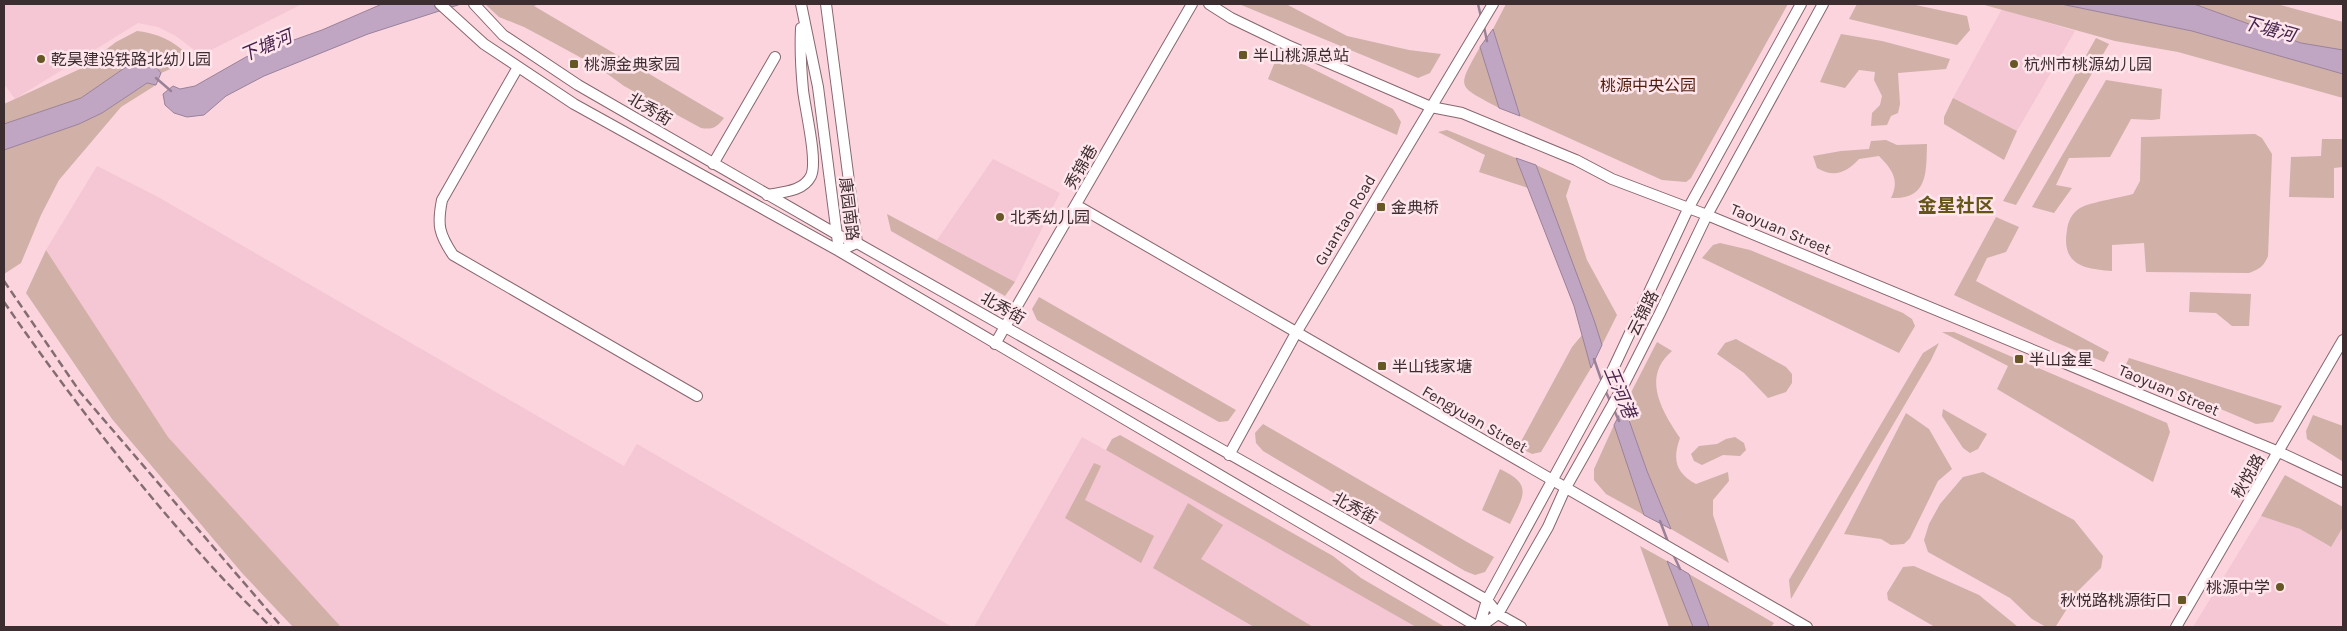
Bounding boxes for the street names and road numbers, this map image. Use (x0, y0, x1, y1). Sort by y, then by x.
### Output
street label: 北秀街 (625, 88, 675, 130)
street label: 秀锦巷 (1061, 141, 1101, 193)
street label: Guantao Road (1310, 171, 1380, 269)
street label: 康园南路 (836, 176, 862, 242)
street label: Taoyuan Street (1728, 199, 1834, 259)
street label: 云锦路 (1624, 287, 1662, 339)
street label: 北秀街 (977, 288, 1029, 328)
street label: Taoyuan Street (2116, 360, 2222, 420)
street label: Fengyuan Street (1419, 381, 1531, 457)
street label: 秋悦路 (2228, 450, 2268, 502)
street label: 北秀街 (1329, 488, 1381, 528)

